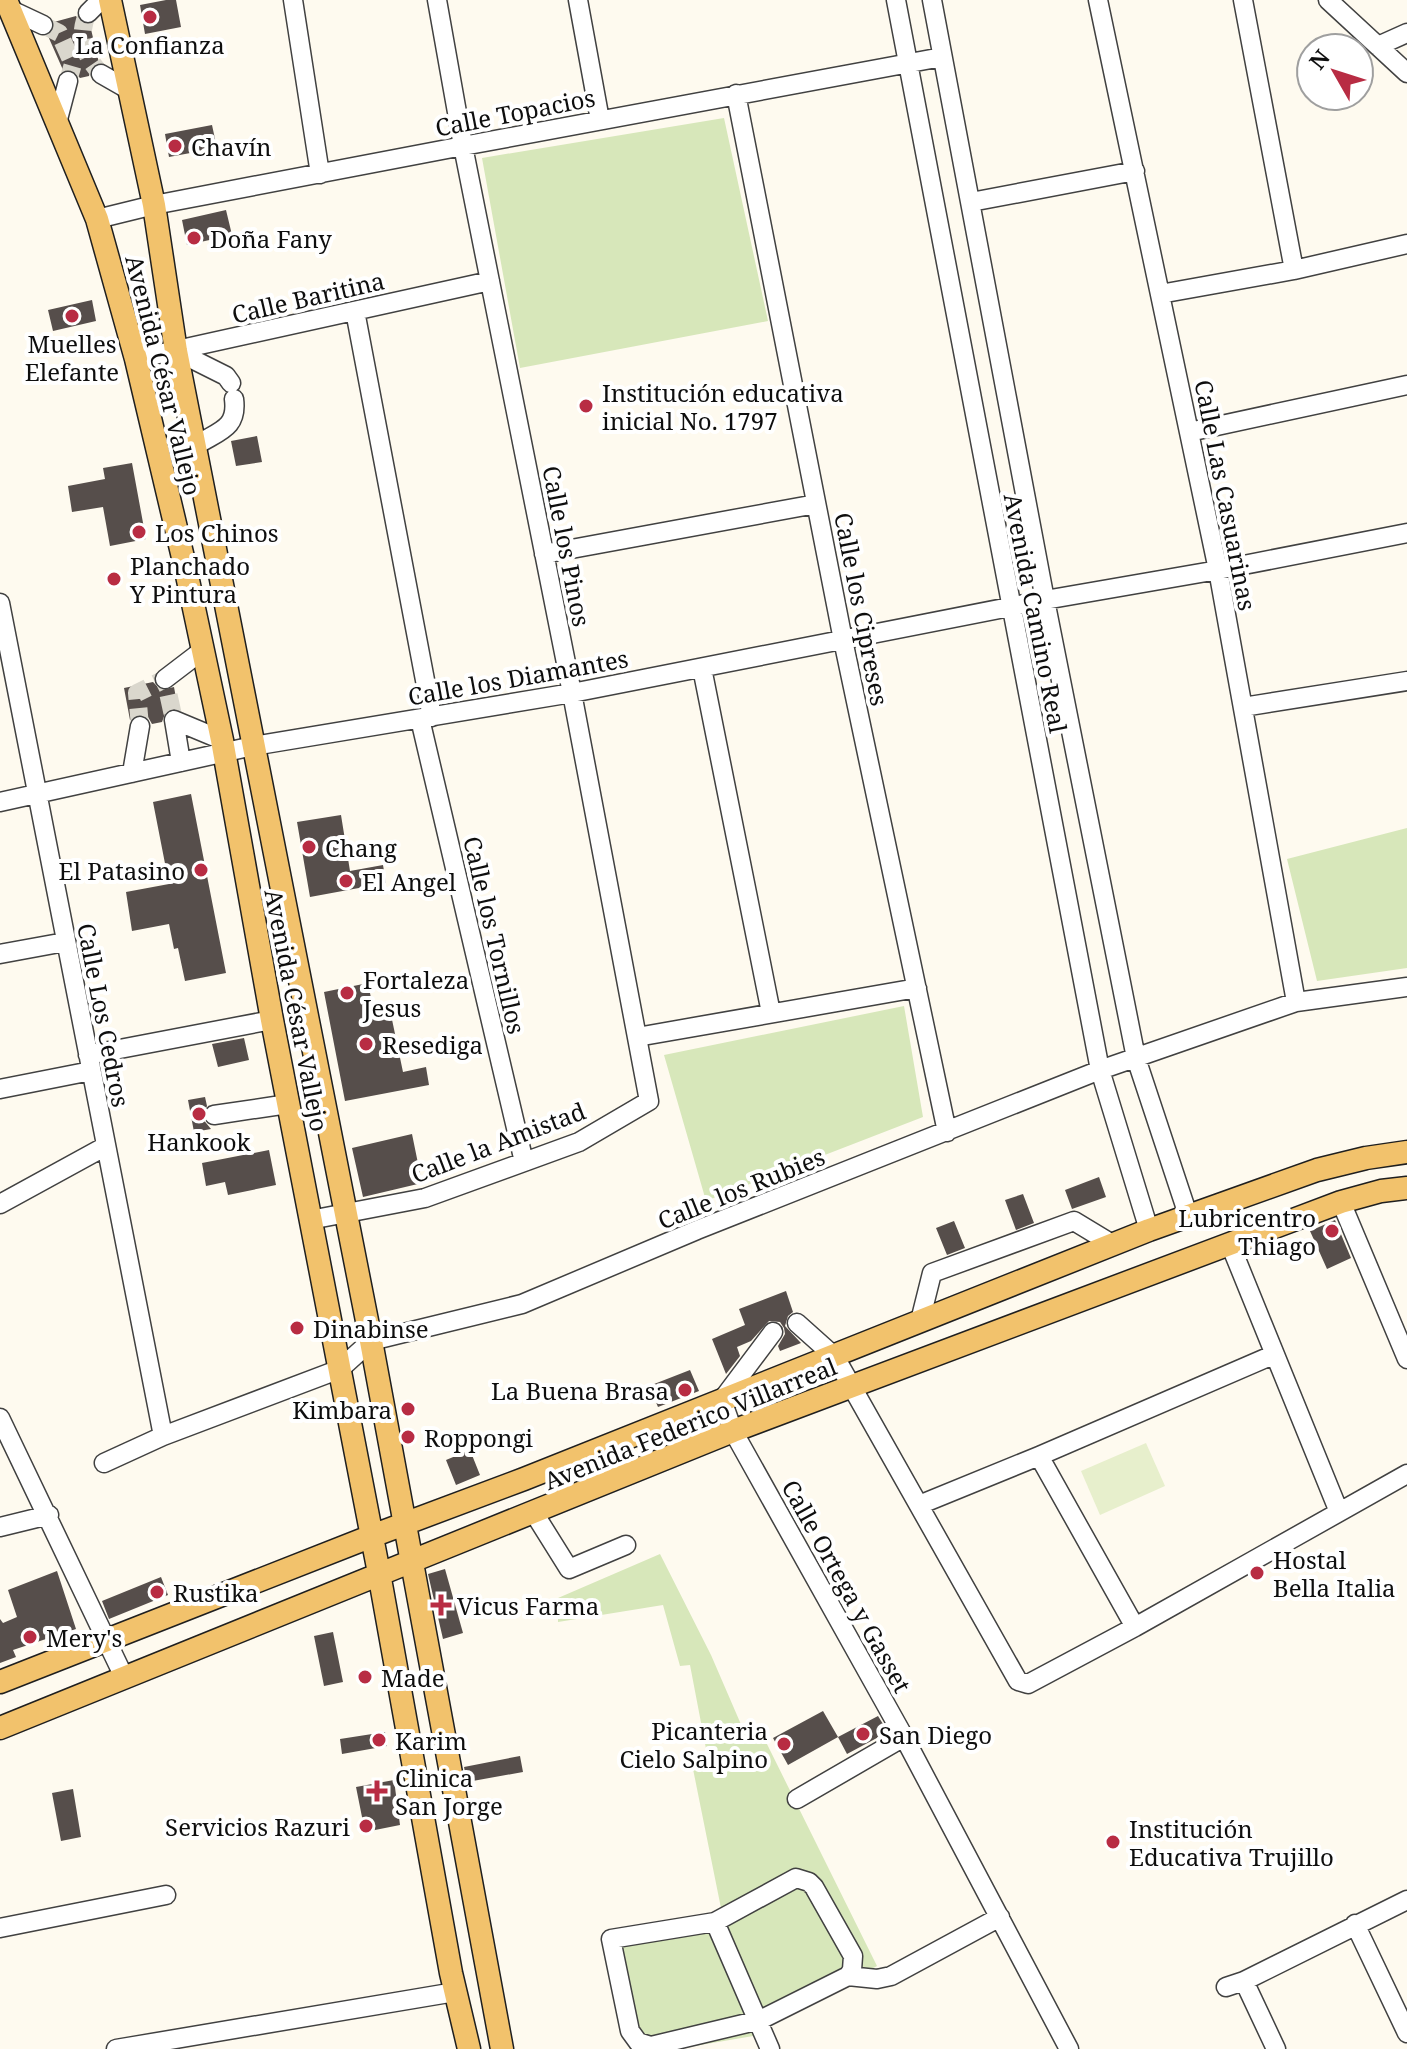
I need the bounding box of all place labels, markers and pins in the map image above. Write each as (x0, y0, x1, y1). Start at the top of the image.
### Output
marker: La Confianza (141, 8, 159, 26)
place label: La Confianza (75, 28, 225, 61)
place label: Chavín (191, 130, 272, 163)
marker: Chavín (166, 137, 184, 155)
place label: Doña Fany (210, 222, 332, 255)
marker: Doña Fany (185, 229, 203, 247)
marker: Muelles Elefante (63, 307, 81, 325)
place label: Muelles Elefante (25, 327, 119, 388)
place label: Institución educativa inicial No. 1797 (602, 376, 844, 437)
marker: Institución educativa inicial No. 1797 (577, 397, 595, 415)
place label: Los Chinos (155, 516, 279, 549)
marker: Los Chinos (130, 523, 148, 541)
place label: Planchado Y Pintura (129, 549, 250, 610)
marker: Planchado Y Pintura (105, 570, 123, 588)
place label: Chang (325, 831, 397, 864)
marker: Chang (300, 838, 318, 856)
place label: El Patasino (59, 854, 185, 887)
marker: El Patasino (192, 861, 210, 879)
place label: El Angel (362, 865, 457, 898)
marker: El Angel (337, 872, 355, 890)
place label: Fortaleza Jesus (362, 963, 469, 1024)
marker: Fortaleza Jesus (338, 984, 356, 1002)
place label: Resediga (382, 1028, 483, 1061)
marker: Resediga (357, 1035, 375, 1053)
marker: Hankook (190, 1105, 208, 1123)
place label: Hankook (147, 1125, 252, 1158)
place label: Lubricentro Thiago (1178, 1201, 1316, 1262)
marker: Lubricentro Thiago (1323, 1222, 1341, 1240)
place label: Dinabinse (313, 1312, 429, 1345)
marker: Dinabinse (288, 1319, 306, 1337)
place label: La Buena Brasa (491, 1374, 669, 1407)
marker: La Buena Brasa (676, 1381, 694, 1399)
place label: Kimbara (292, 1393, 392, 1426)
marker: Kimbara (399, 1400, 417, 1418)
place label: Roppongi (424, 1421, 533, 1454)
marker: Roppongi (399, 1428, 417, 1446)
place label: Hostal Bella Italia (1273, 1543, 1396, 1604)
marker: Hostal Bella Italia (1248, 1564, 1266, 1582)
place label: Rustika (173, 1576, 259, 1609)
marker: Rustika (148, 1583, 166, 1601)
place label: Vicus Farma (457, 1589, 599, 1622)
marker: Vicus Farma (432, 1596, 450, 1614)
place label: Mery's (46, 1621, 122, 1654)
marker: Mery's (21, 1628, 39, 1646)
place label: Made (381, 1661, 445, 1694)
marker: Made (356, 1668, 374, 1686)
place label: Picanteria Cielo Salpino (619, 1714, 768, 1775)
place label: San Diego (879, 1718, 992, 1751)
place label: Karim (395, 1724, 467, 1757)
marker: San Diego (854, 1725, 872, 1743)
marker: Karim (370, 1731, 388, 1749)
marker: Picanteria Cielo Salpino (775, 1735, 793, 1753)
place label: Clinica San Jorge (395, 1761, 503, 1822)
marker: Clinica San Jorge (366, 1780, 388, 1802)
place label: Servicios Razuri (165, 1810, 350, 1843)
place label: Institución Educativa Trujillo (1129, 1812, 1334, 1873)
marker: Servicios Razuri (357, 1817, 375, 1835)
marker: Institución Educativa Trujillo (1104, 1833, 1122, 1851)

